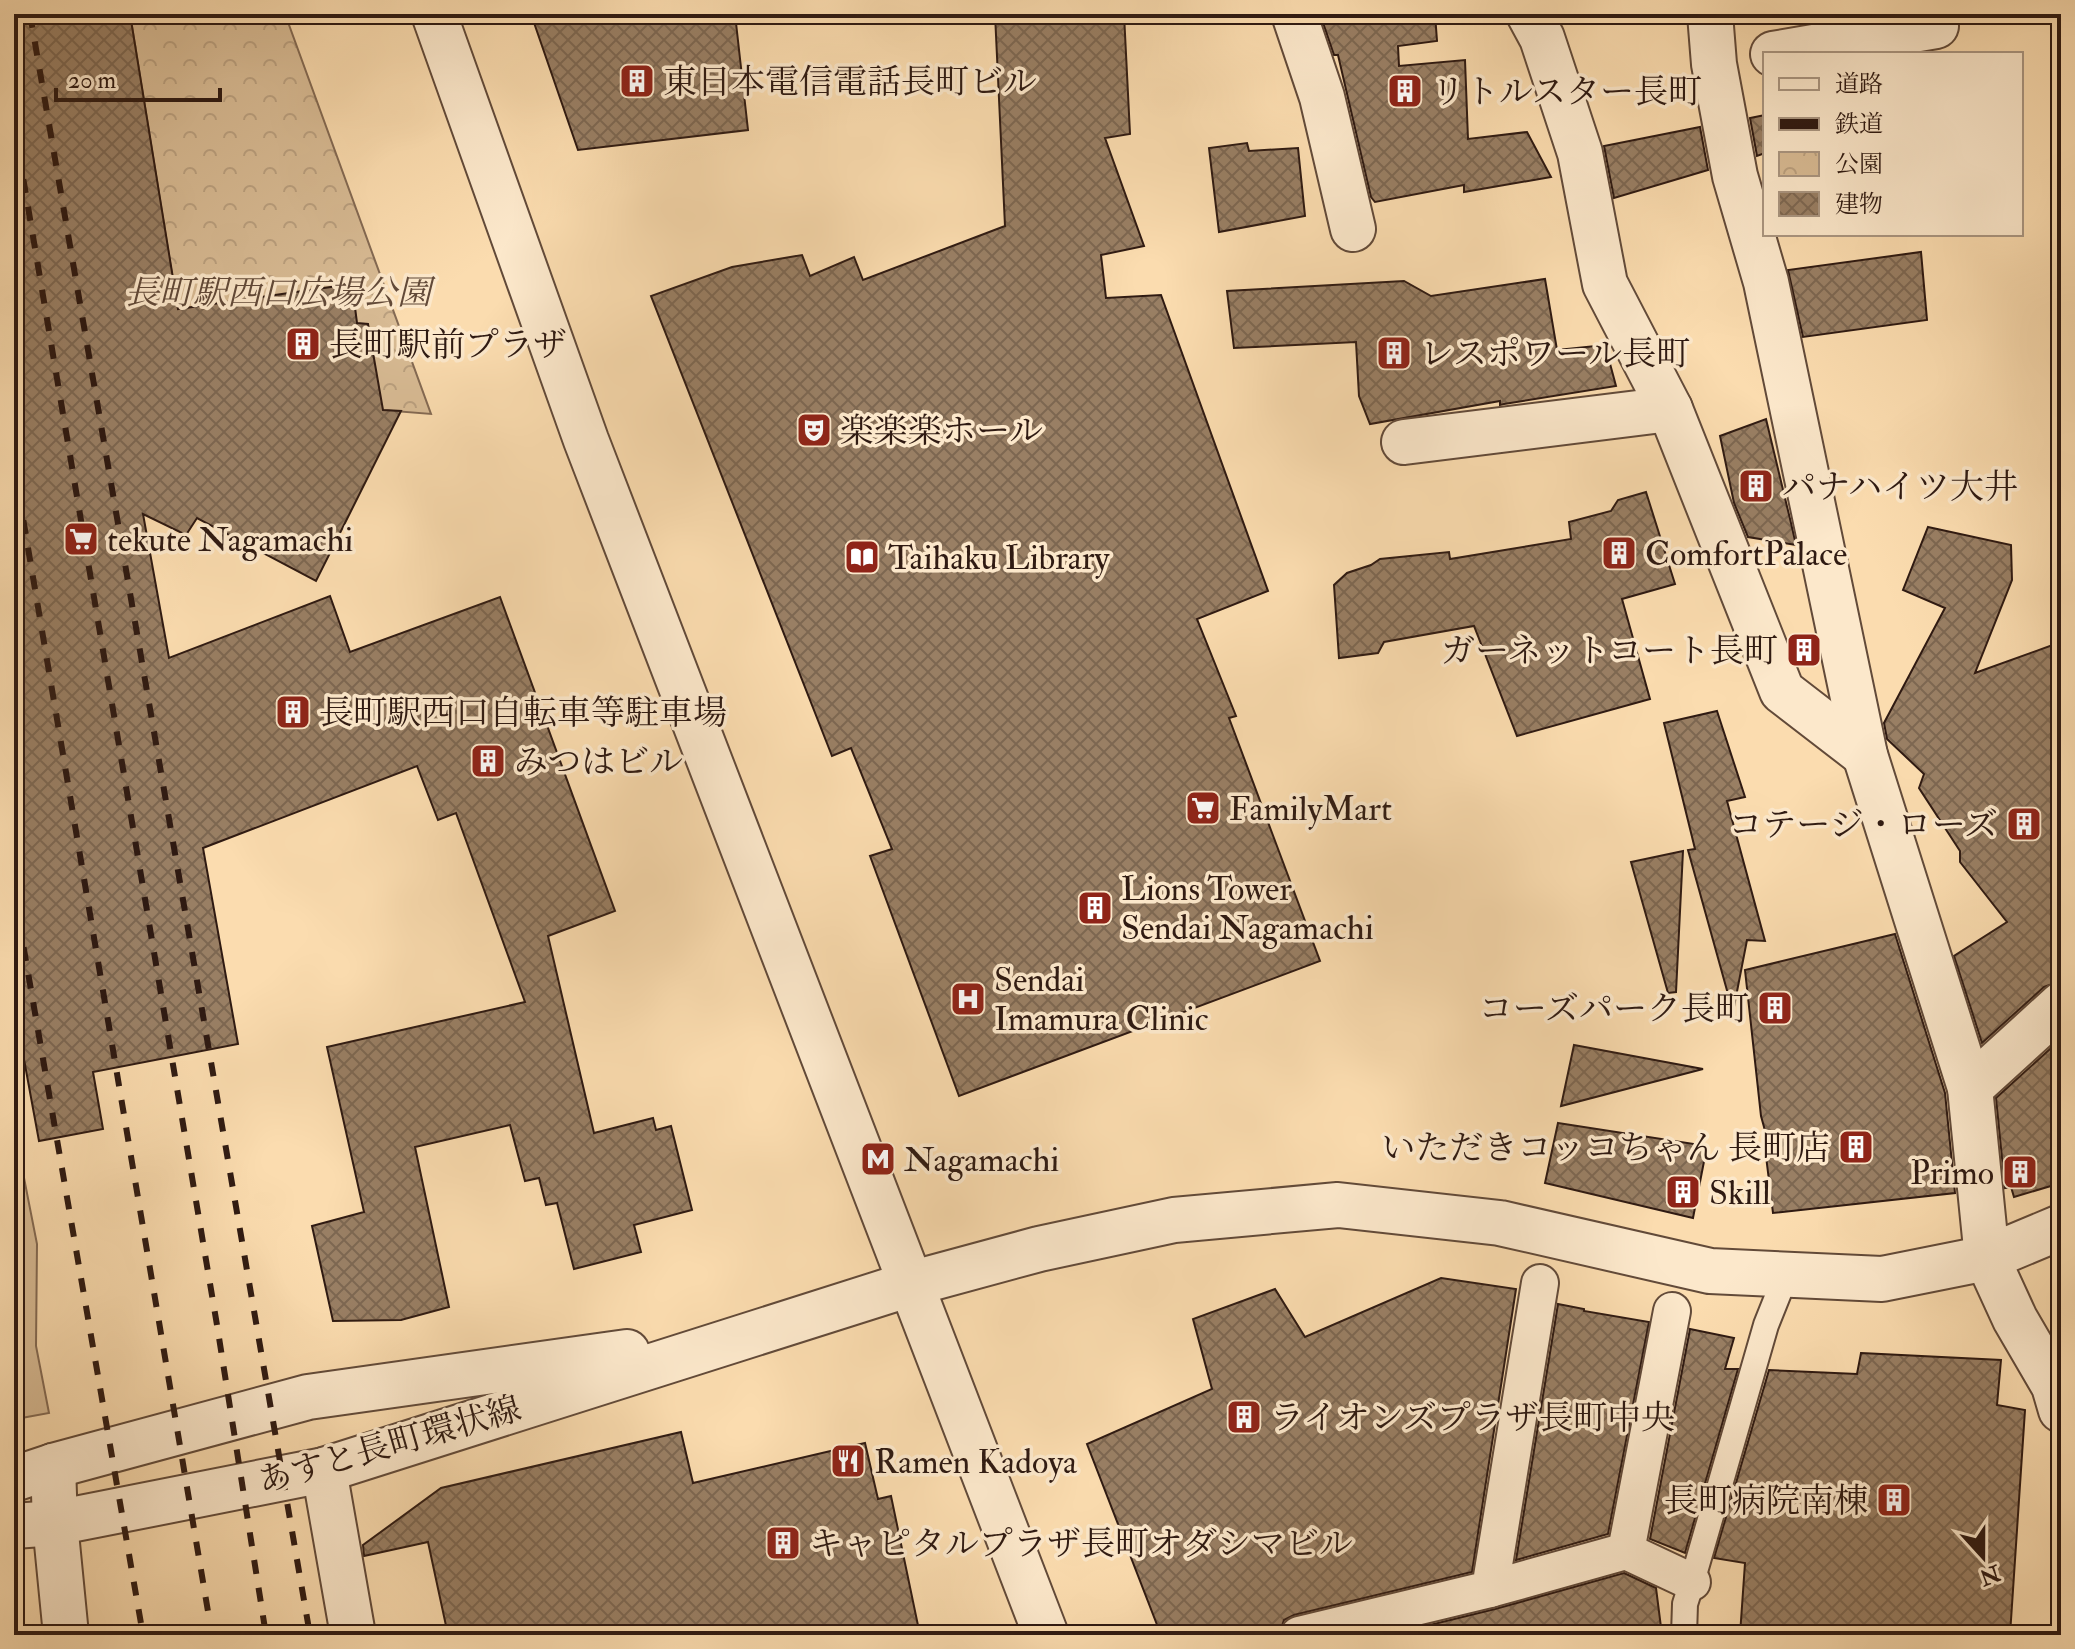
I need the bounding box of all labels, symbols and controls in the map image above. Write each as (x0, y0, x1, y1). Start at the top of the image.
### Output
scale bar (56, 52, 220, 102)
legend (1763, 52, 2023, 236)
place label: 東日本電信電話長町ビル (663, 61, 1037, 104)
building icon: 東日本電信電話長町ビル (618, 62, 656, 100)
text: 20 m (68, 65, 117, 96)
text: 道路 (1835, 69, 1883, 100)
place label: リトルスター長町 (1431, 71, 1702, 114)
building icon: リトルスター長町 (1386, 72, 1424, 110)
text: 鉄道 (1835, 109, 1883, 140)
text: 公園 (1835, 149, 1883, 180)
text: 建物 (1835, 189, 1883, 220)
park label: 長町駅西口広場公園 (125, 272, 436, 315)
place label: 長町駅前プラザ (329, 324, 567, 367)
building icon: 長町駅前プラザ (284, 325, 322, 363)
place label: レスポワール長町 (1420, 333, 1690, 376)
building icon: レスポワール長町 (1375, 334, 1413, 372)
place label: 楽楽楽ホール (840, 410, 1043, 453)
theatre icon: 楽楽楽ホール (795, 411, 833, 449)
place label: パナハイツ大井 (1782, 466, 2018, 509)
building icon: パナハイツ大井 (1737, 467, 1775, 505)
place label: tekute Nagamachi (107, 519, 353, 562)
supermarket icon: tekute Nagamachi (62, 520, 100, 558)
place label: ComfortPalace (1645, 533, 1847, 576)
building icon: ComfortPalace (1600, 534, 1638, 572)
place label: Taihaku Library (888, 537, 1110, 580)
library icon: Taihaku Library (843, 538, 881, 576)
place label: ガーネットコート長町 (1441, 630, 1778, 673)
building icon: ガーネットコート長町 (1785, 631, 1823, 669)
place label: 長町駅西口自転車等駐車場 (319, 692, 727, 735)
building icon: 長町駅西口自転車等駐車場 (274, 693, 312, 731)
place label: みつはビル (514, 741, 683, 784)
building icon: みつはビル (469, 742, 507, 780)
place label: FamilyMart (1229, 788, 1392, 831)
supermarket icon: FamilyMart (1184, 789, 1222, 827)
place label: コテージ・ローズ (1728, 804, 1998, 847)
building icon: コテージ・ローズ (2005, 805, 2043, 843)
place label: Lions Tower Sendai Nagamachi (1121, 868, 1374, 950)
building icon: Lions Tower Sendai Nagamachi (1076, 889, 1114, 927)
place label: Sendai Imamura Clinic (994, 959, 1209, 1041)
hospital icon: Sendai Imamura Clinic (949, 980, 987, 1018)
place label: コーズパーク長町 (1479, 988, 1749, 1031)
building icon: コーズパーク長町 (1756, 989, 1794, 1027)
place label: いただきコッコちゃん 長町店 (1382, 1127, 1830, 1170)
building icon: いただきコッコちゃん 長町店 (1837, 1128, 1875, 1166)
place label: Nagamachi (904, 1139, 1059, 1182)
metro station icon: Nagamachi (859, 1140, 897, 1178)
place label: Primo (1910, 1152, 1994, 1195)
building icon: Primo (2001, 1153, 2039, 1191)
place label: Skill (1709, 1172, 1771, 1215)
building icon: Skill (1664, 1173, 1702, 1211)
street label: あすと長町環状線 (253, 1387, 526, 1504)
place label: ライオンズプラザ長町中央 (1270, 1397, 1675, 1440)
building icon: ライオンズプラザ長町中央 (1225, 1398, 1263, 1436)
place label: Ramen Kadoya (874, 1441, 1078, 1484)
restaurant icon: Ramen Kadoya (829, 1442, 867, 1480)
place label: 長町病院南棟 (1664, 1480, 1868, 1523)
building icon: 長町病院南棟 (1875, 1481, 1913, 1519)
north arrow (1943, 1517, 2023, 1597)
place label: キャピタルプラザ長町オダシマビル (809, 1523, 1353, 1566)
building icon: キャピタルプラザ長町オダシマビル (764, 1524, 802, 1562)
text: N (1975, 1558, 2005, 1591)

